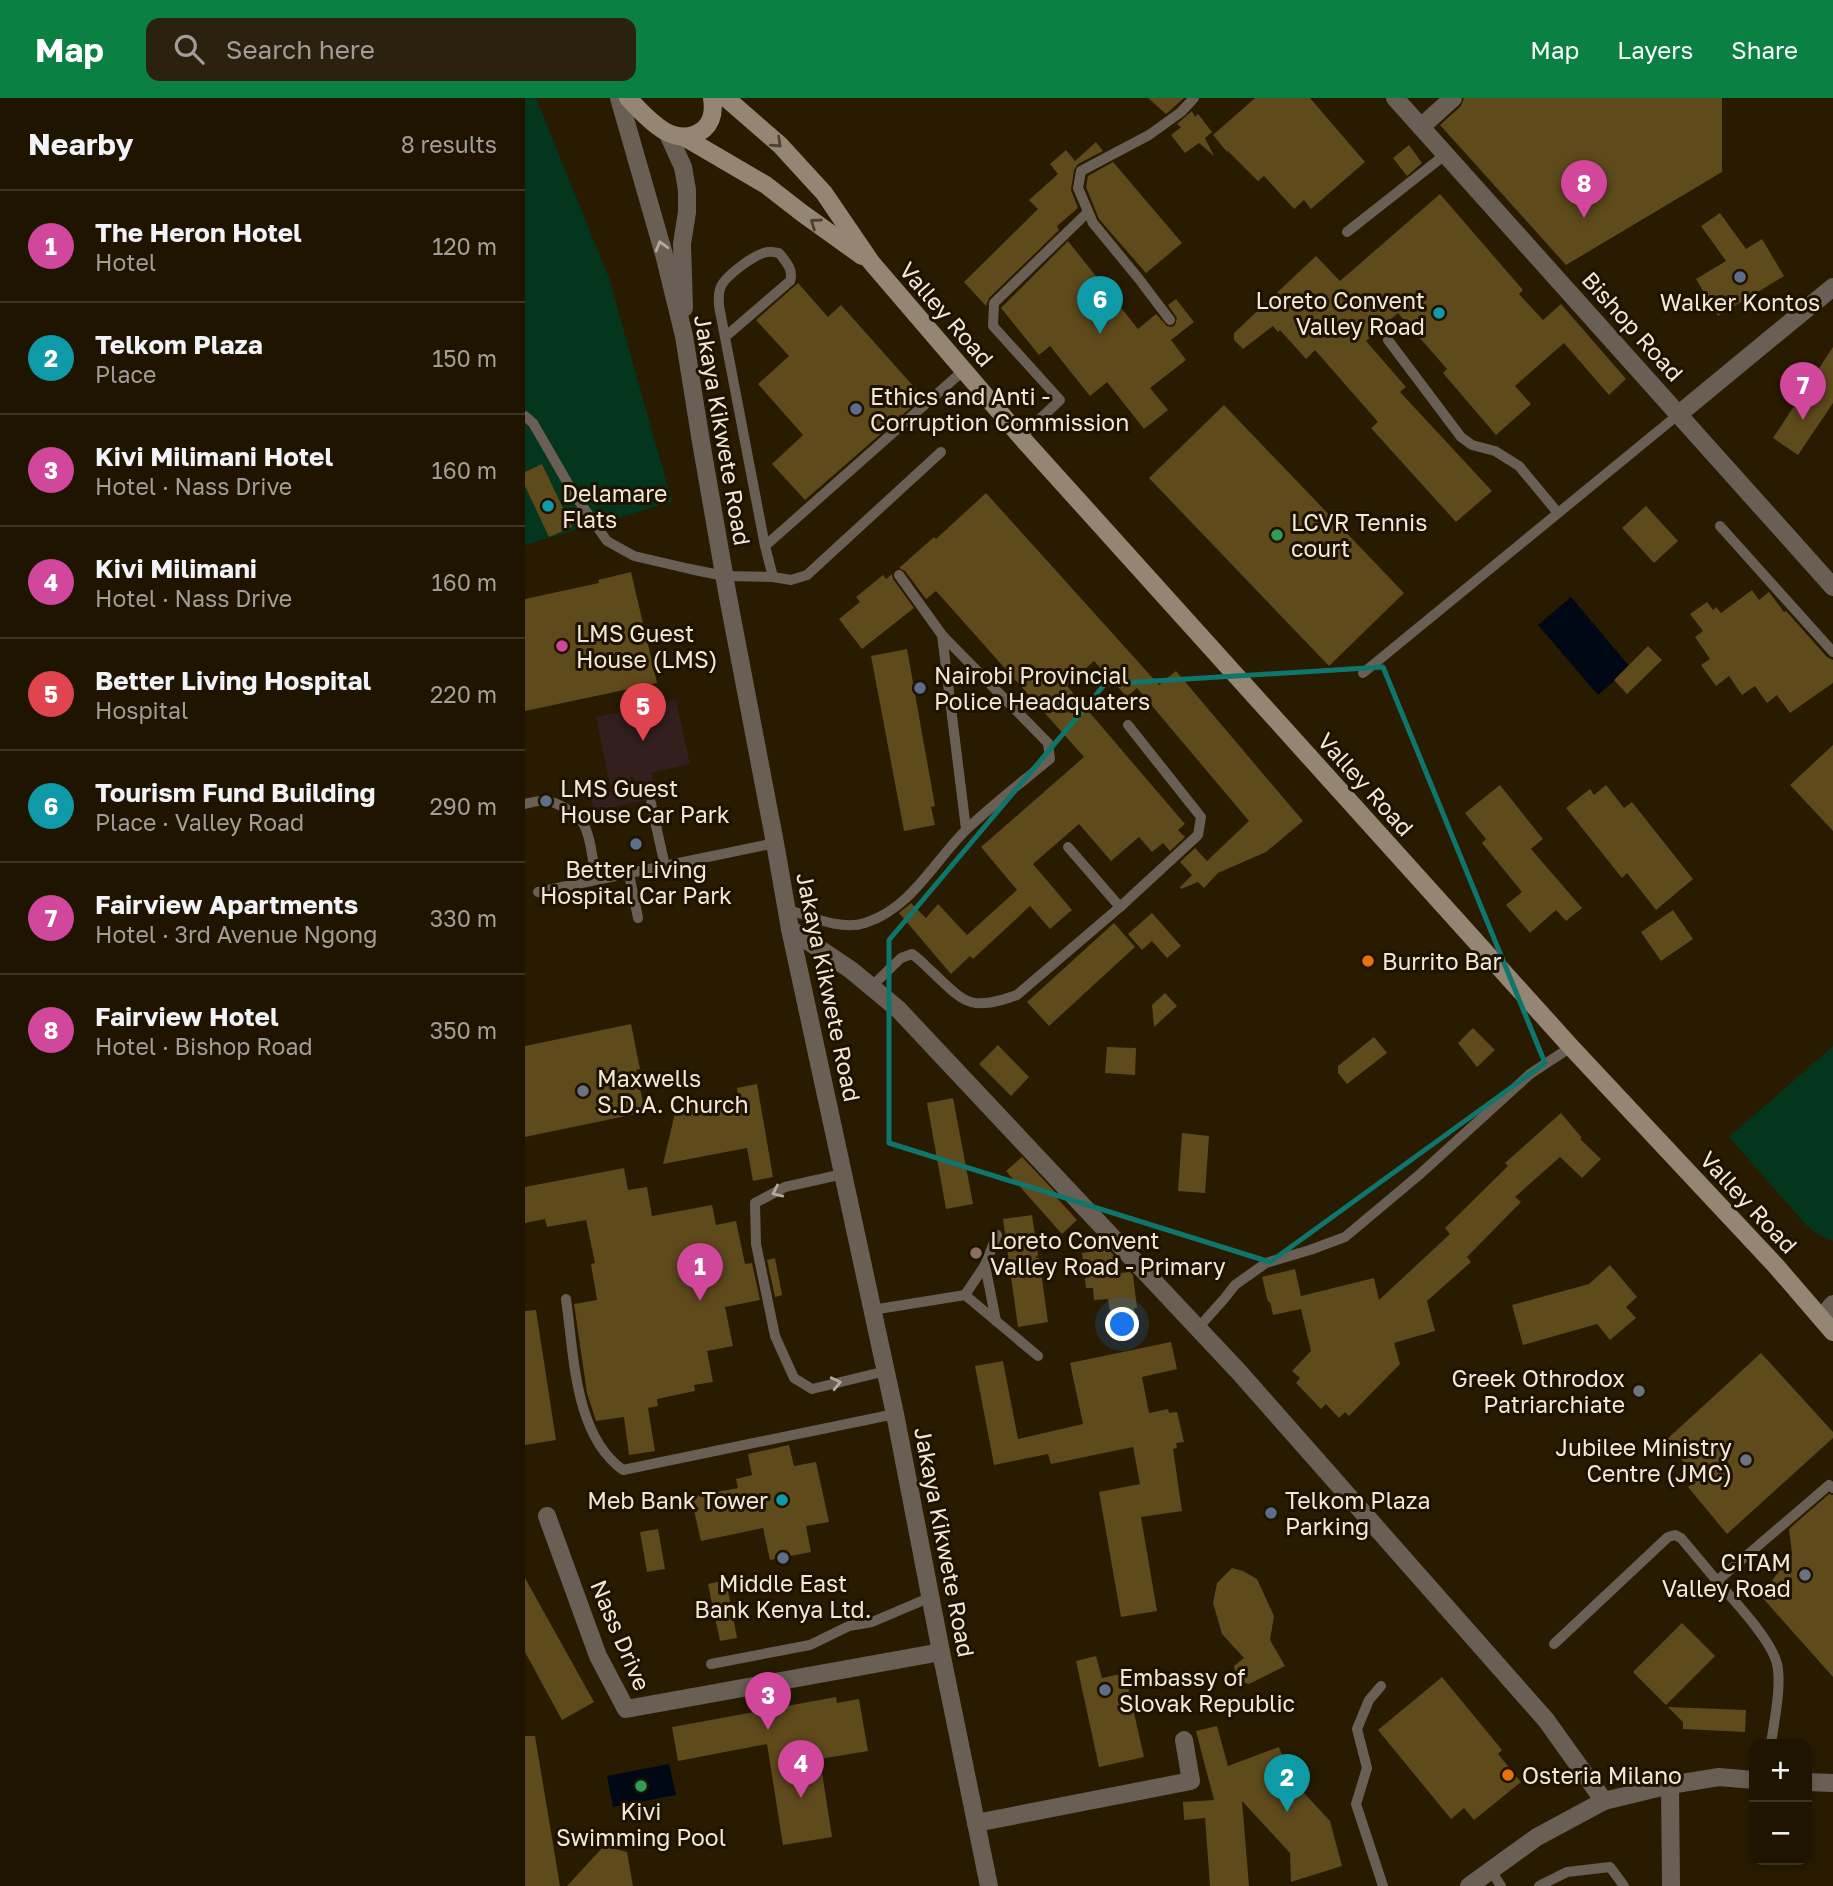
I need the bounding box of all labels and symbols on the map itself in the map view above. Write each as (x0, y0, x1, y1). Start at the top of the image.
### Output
one-way arrow (769, 135, 782, 147)
pin: 8 (1561, 160, 1607, 218)
one-way arrow (810, 219, 823, 231)
one-way arrow (655, 240, 670, 252)
street label: Valley Road (894, 256, 1000, 372)
street label: Bishop Road (1576, 265, 1690, 387)
marker: Walker Kontos (1732, 269, 1748, 285)
pin: 6 (1077, 276, 1123, 334)
place label: Loreto Convent Valley Road (1255, 286, 1425, 340)
place label: Walker Kontos (1660, 288, 1820, 316)
marker: Loreto Convent Valley Road (1431, 305, 1447, 321)
street label: Jakaya Kikwete Road (689, 313, 757, 547)
pin: 7 (1780, 362, 1826, 420)
place label: Ethics and Anti - Corruption Commission (870, 382, 1129, 436)
marker: Ethics and Anti - Corruption Commission (848, 401, 864, 417)
place label: Delamare Flats (562, 479, 667, 533)
marker: Delamare Flats (540, 498, 556, 514)
place label: LCVR Tennis court (1291, 508, 1427, 562)
marker: LCVR Tennis court (1269, 527, 1285, 543)
place label: LMS Guest House (LMS) (576, 619, 718, 673)
marker: LMS Guest House (LMS) (554, 638, 570, 654)
place label: Nairobi Provincial Police Headquaters (934, 661, 1150, 715)
marker: Nairobi Provincial Police Headquaters (912, 680, 928, 696)
pin: 5 (620, 683, 666, 741)
street label: Valley Road (1312, 727, 1420, 841)
place label: LMS Guest House Car Park (560, 774, 730, 828)
marker: LMS Guest House Car Park (538, 793, 554, 809)
marker: Better Living Hospital Car Park (628, 836, 644, 852)
place label: Better Living Hospital Car Park (540, 855, 732, 909)
street label: Jakaya Kikwete Road (791, 870, 867, 1104)
place label: Burrito Bar (1382, 947, 1502, 975)
marker: Burrito Bar (1360, 953, 1376, 969)
place label: Maxwells S.D.A. Church (597, 1064, 749, 1118)
marker: Maxwells S.D.A. Church (575, 1083, 591, 1099)
street label: Valley Road (1695, 1145, 1803, 1259)
one-way arrow (772, 1183, 784, 1197)
place label: Loreto Convent Valley Road - Primary (990, 1226, 1226, 1280)
pin: 1 (677, 1243, 723, 1301)
marker: Loreto Convent Valley Road - Primary (968, 1245, 984, 1261)
your location (1105, 1307, 1139, 1341)
place label: Greek Othrodox Patriarchiate (1452, 1364, 1625, 1418)
one-way arrow (830, 1377, 842, 1391)
marker: Greek Othrodox Patriarchiate (1631, 1383, 1647, 1399)
street label: Jakaya Kikwete Road (909, 1425, 981, 1659)
place label: Jubilee Ministry Centre (JMC) (1555, 1433, 1732, 1487)
marker: Jubilee Ministry Centre (JMC) (1738, 1452, 1754, 1468)
place label: Meb Bank Tower (587, 1486, 768, 1514)
place label: Telkom Plaza Parking (1285, 1486, 1430, 1540)
marker: Meb Bank Tower (774, 1492, 790, 1508)
marker: Telkom Plaza Parking (1263, 1505, 1279, 1521)
place label: CITAM Valley Road (1662, 1548, 1791, 1602)
marker: Middle East Bank Kenya Ltd. (775, 1550, 791, 1566)
marker: CITAM Valley Road (1797, 1567, 1813, 1583)
place label: Middle East Bank Kenya Ltd. (694, 1569, 872, 1623)
street label: Nass Drive (585, 1575, 657, 1695)
place label: Embassy of Slovak Republic (1119, 1663, 1295, 1717)
pin: 3 (745, 1672, 791, 1730)
marker: Embassy of Slovak Republic (1097, 1682, 1113, 1698)
pin: 4 (778, 1740, 824, 1798)
pin: 2 (1264, 1754, 1310, 1812)
place label: Osteria Milano (1522, 1761, 1682, 1789)
marker: Osteria Milano (1500, 1767, 1516, 1783)
marker: Kivi Swimming Pool (633, 1778, 649, 1794)
place label: Kivi Swimming Pool (556, 1797, 726, 1851)

